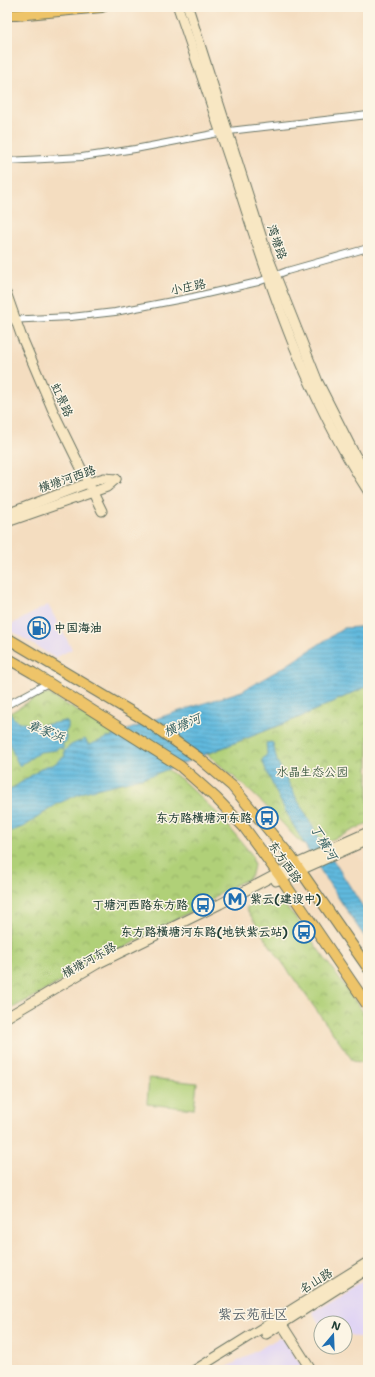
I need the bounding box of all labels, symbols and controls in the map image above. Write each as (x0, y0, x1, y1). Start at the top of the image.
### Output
street label: 湾塘路 (264, 222, 290, 262)
street label: 小庄路 (169, 275, 207, 299)
street label: 虹景路 (47, 380, 77, 420)
street label: 横塘河西路 (36, 462, 98, 496)
fuel station icon: 中国海油 (26, 615, 52, 641)
place label: 中国海油 (54, 620, 102, 636)
water label: 横塘河 (161, 709, 205, 740)
water label: 章家浜 (25, 716, 68, 746)
park label: 水晶生态公园 (276, 764, 348, 780)
bus stop icon: 东方路横塘河东路 (254, 805, 280, 831)
place label: 东方路横塘河东路 (156, 810, 252, 826)
water label: 丁横河 (307, 821, 342, 865)
street label: 东方西路 (265, 838, 305, 886)
metro station icon: 紫云(建设中) (222, 886, 248, 912)
place label: 紫云(建设中) (250, 891, 322, 907)
bus stop icon: 丁塘河西路东方路 (190, 892, 216, 918)
place label: 丁塘河西路东方路 (92, 897, 188, 913)
bus stop icon: 东方路横塘河东路(地铁紫云站) (291, 919, 317, 945)
place label: 东方路横塘河东路(地铁紫云站) (121, 924, 288, 940)
street label: 横塘河东路 (59, 938, 119, 982)
street label: 名山路 (296, 1265, 336, 1297)
district label: 紫云苑社区 (218, 1305, 288, 1323)
north arrow (313, 1315, 353, 1355)
text: N (330, 1318, 343, 1335)

